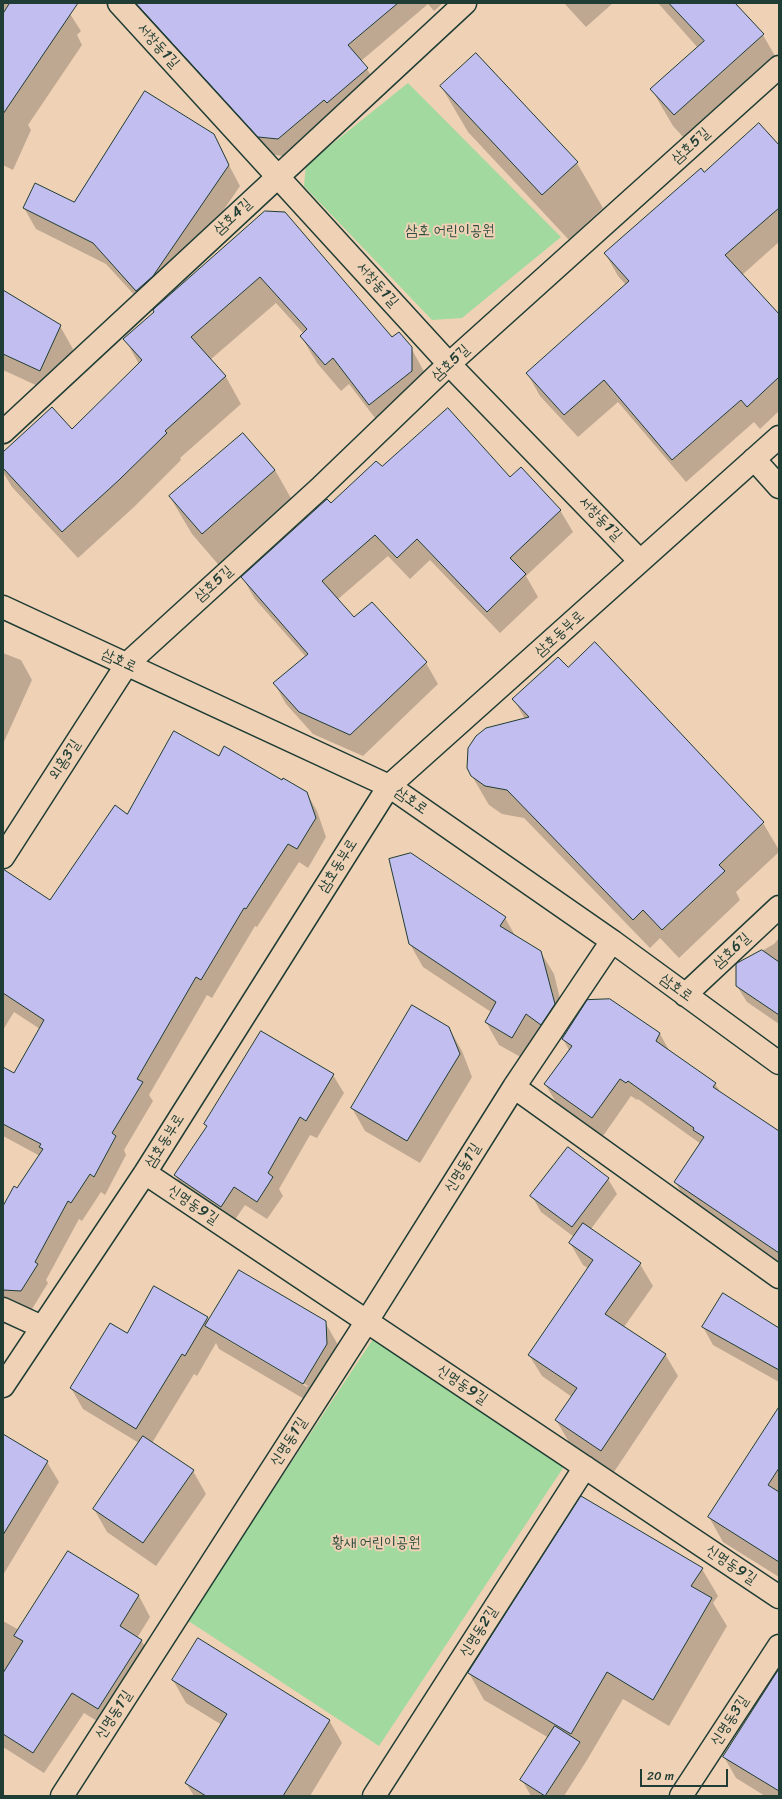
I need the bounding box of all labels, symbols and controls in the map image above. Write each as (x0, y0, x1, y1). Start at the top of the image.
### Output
street label: 서창동1길 (133, 20, 183, 72)
street label: 삼호5길 (668, 124, 714, 168)
street label: 삼호4길 (210, 195, 256, 239)
park label: 삼호 어린이공원 (406, 222, 494, 240)
street label: 서창동1길 (352, 259, 402, 311)
street label: 삼호5길 (428, 341, 474, 385)
street label: 서창동1길 (575, 493, 625, 545)
street label: 삼호5길 (191, 562, 237, 606)
street label: 삼호동부로 (532, 607, 588, 661)
street label: 삼호로 (99, 645, 139, 677)
street label: 외홈3길 (45, 736, 85, 784)
street label: 삼호로 (391, 783, 431, 819)
street label: 삼호동부로 (314, 836, 362, 896)
street label: 삼호6길 (710, 929, 754, 973)
street label: 삼호로 (656, 970, 696, 1006)
street label: 삼호동부로 (141, 1111, 189, 1171)
street label: 신명동1길 (441, 1140, 485, 1196)
street label: 신명동9길 (164, 1181, 222, 1229)
street label: 신명동9길 (433, 1361, 491, 1409)
street label: 신명동1길 (267, 1414, 311, 1470)
park label: 황새 어린이공원 (332, 1534, 420, 1552)
street label: 신명동9길 (702, 1541, 760, 1589)
street label: 신명동2길 (456, 1603, 502, 1661)
street label: 신명동1길 (92, 1687, 136, 1743)
street label: 신명동3길 (707, 1692, 753, 1750)
scale bar (642, 1761, 730, 1787)
text: 20 m (647, 1765, 674, 1787)

